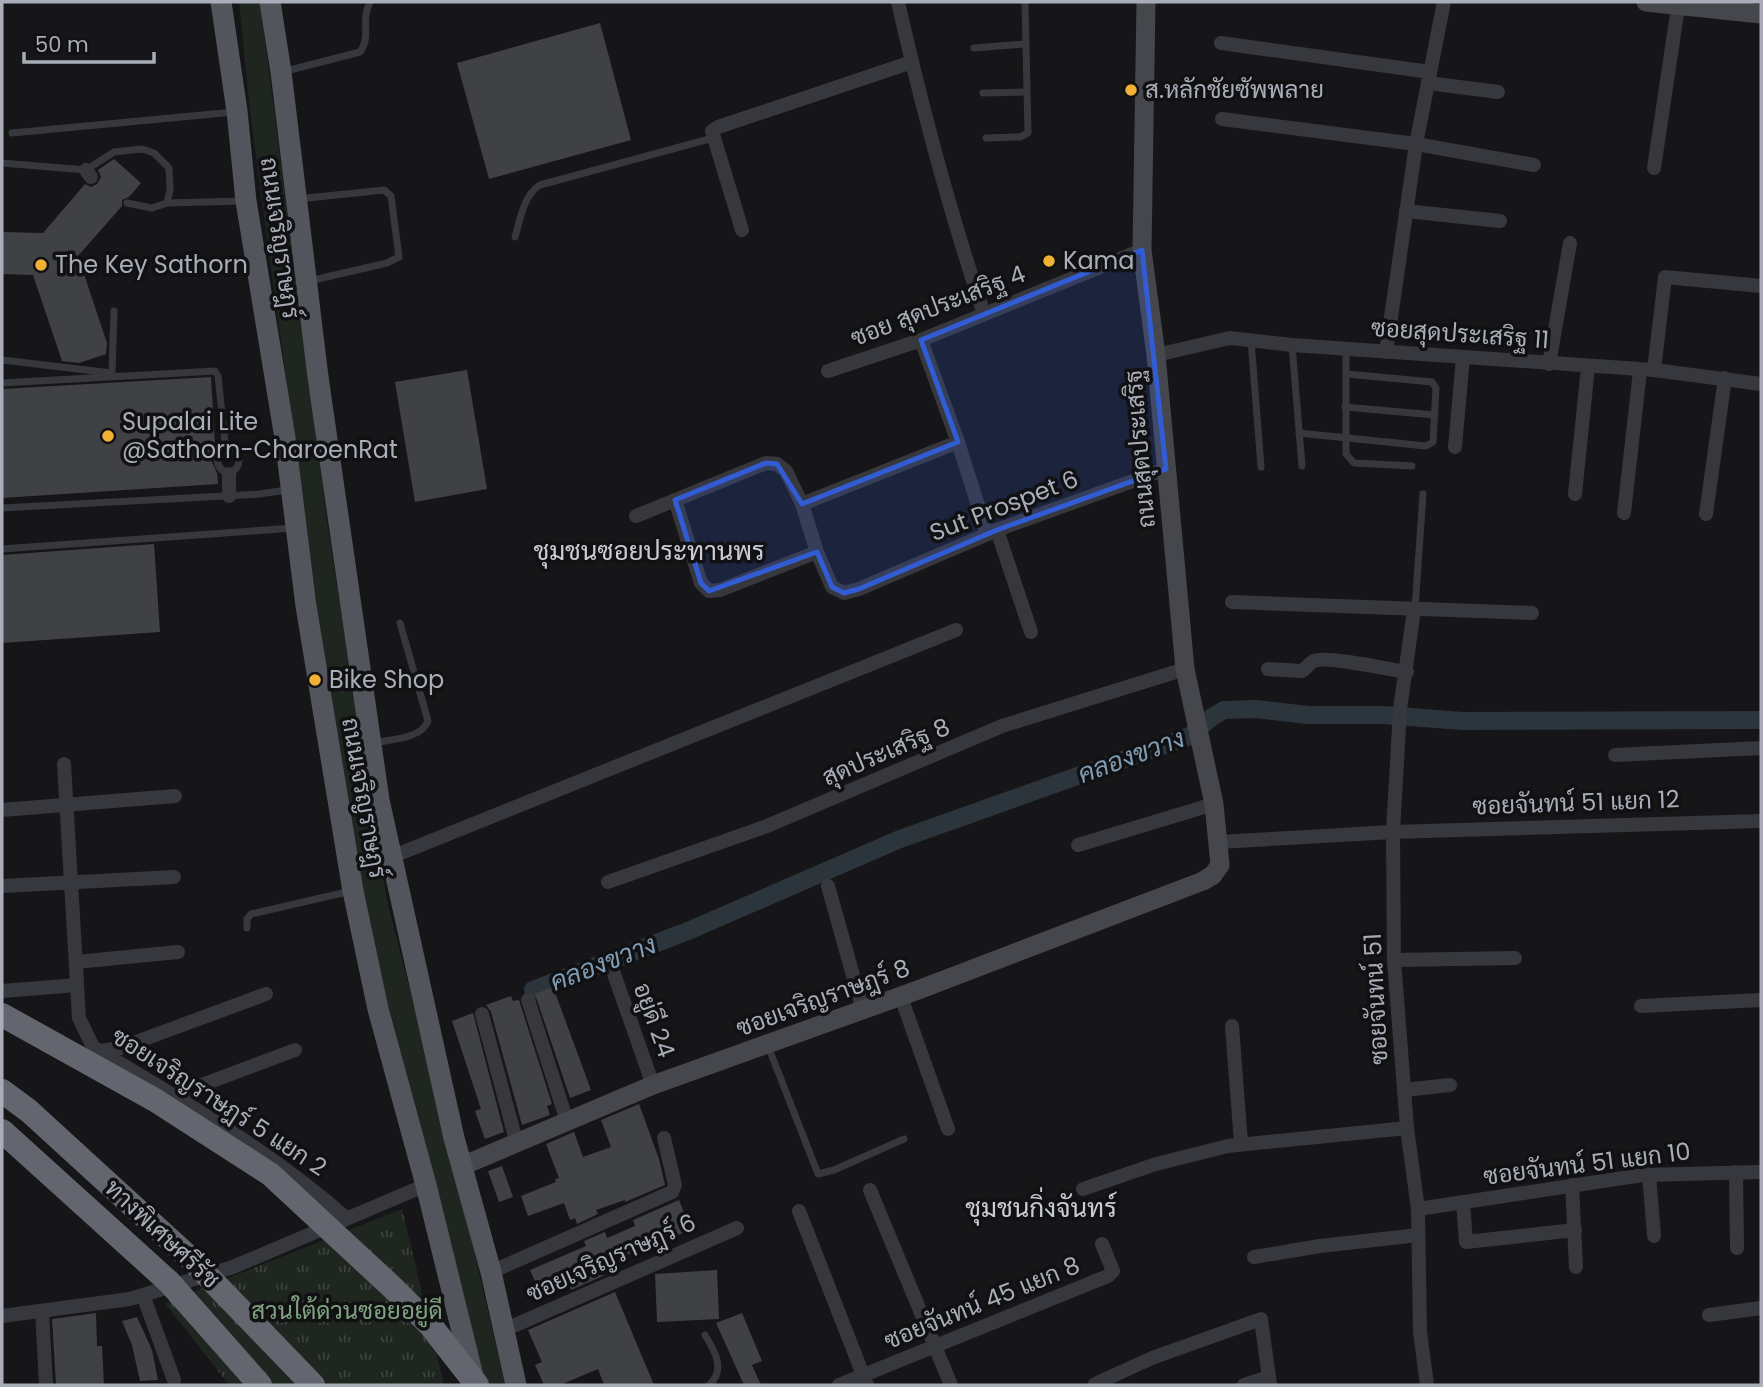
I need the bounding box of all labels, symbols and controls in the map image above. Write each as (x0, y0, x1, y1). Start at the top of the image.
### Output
scale bar (24, 21, 154, 65)
text: 50 m (35, 30, 89, 59)
place label: ส.หลักชัยซัพพลาย (1145, 73, 1324, 106)
marker: ส.หลักชัยซัพพลาย (1123, 82, 1139, 98)
street label: ถนนเจริญราษฎร์ (253, 155, 308, 321)
place label: Kama (1063, 244, 1135, 277)
place label: The Key Sathorn (55, 248, 248, 281)
marker: Kama (1041, 253, 1057, 269)
marker: The Key Sathorn (33, 257, 49, 273)
street label: ซอย สุดประเสริฐ 4 (846, 257, 1030, 354)
street label: ซอยสุดประเสริฐ 11 (1370, 311, 1550, 356)
street label: ถนนสุดประเสริฐ (1116, 369, 1163, 530)
place label: Supalai Lite @Sathorn-CharoenRat (122, 405, 398, 466)
marker: Supalai Lite @Sathorn-CharoenRat (100, 428, 116, 444)
street label: Sut Prospet 6 (925, 462, 1083, 549)
district label: ชุมชนซอยประทานพร (533, 533, 765, 569)
place label: Bike Shop (329, 663, 444, 696)
marker: Bike Shop (307, 672, 323, 688)
street label: สุดประเสริฐ 8 (817, 710, 955, 793)
street label: ถนนเจริญราษฎร์ (334, 715, 395, 881)
water label: คลองขวาง (1073, 720, 1189, 792)
street label: ซอยจันทน์ 51 แยก 12 (1472, 782, 1680, 823)
water label: คลองขวาง (545, 926, 661, 1000)
street label: ซอยจันทน์ 51 (1356, 933, 1395, 1066)
street label: ซอยเจริญราษฎร์ 8 (732, 951, 914, 1044)
street label: อยู่ดี 24 (625, 978, 683, 1062)
street label: ซอยเจริญราษฎร์ 5 แยก 2 (105, 1020, 333, 1184)
street label: ซอยจันทน์ 51 แยก 10 (1481, 1134, 1692, 1193)
street label: ทางพิเศษศรีรัช (98, 1172, 227, 1295)
district label: ชุมชนกิ่งจันทร์ (965, 1187, 1117, 1226)
street label: ซอยเจริญราษฎร์ 6 (521, 1205, 701, 1310)
street label: ซอยจันทน์ 45 แยก 8 (879, 1248, 1085, 1357)
park label: สวนใต้ด่วนซอยอยู่ดี (251, 1294, 443, 1328)

